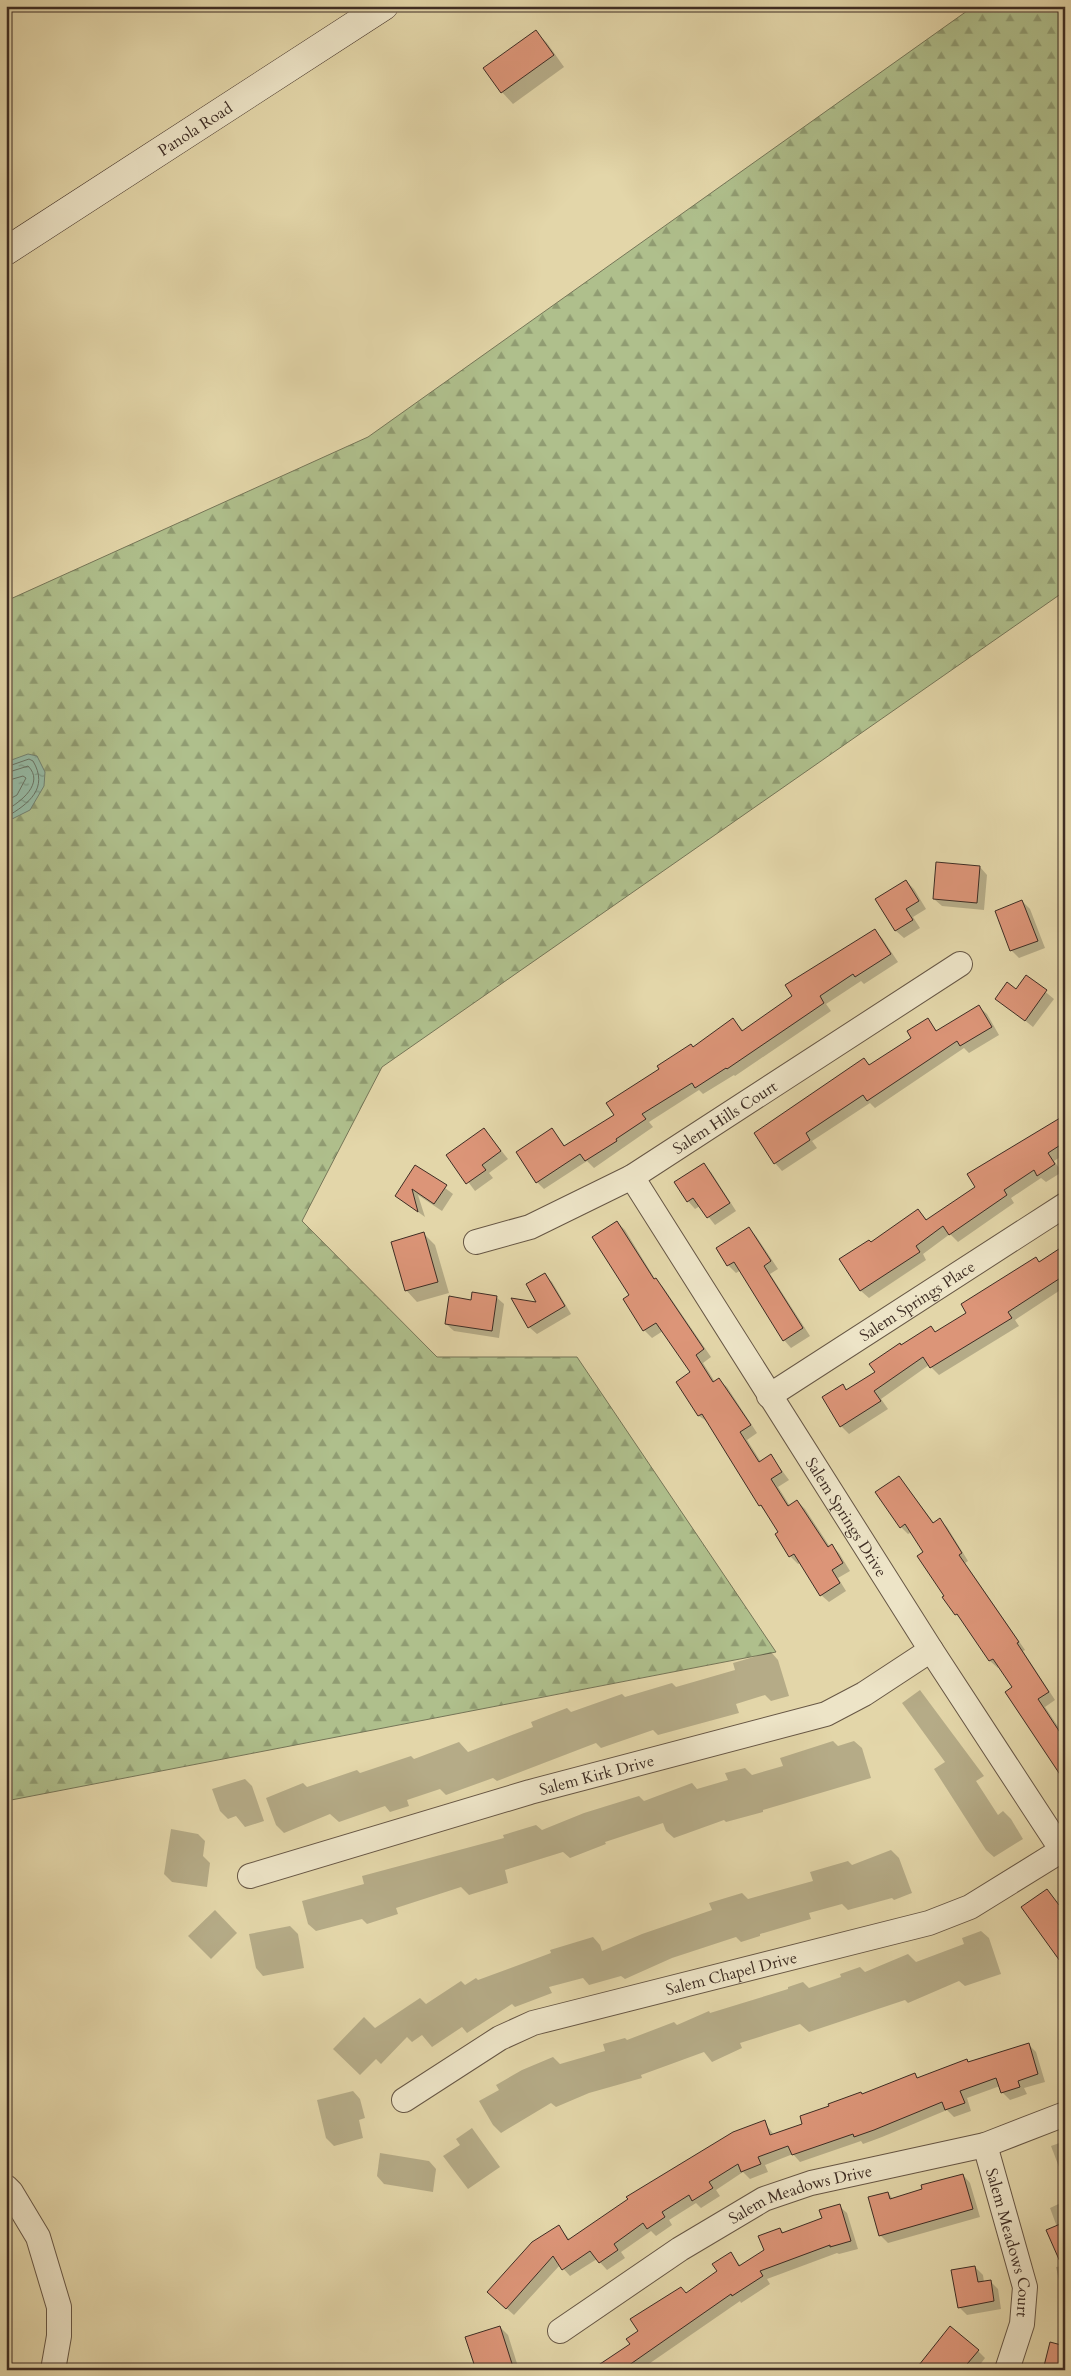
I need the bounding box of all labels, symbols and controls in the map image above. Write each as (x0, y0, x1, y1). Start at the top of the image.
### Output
street label: Panola Road (154, 97, 237, 162)
street label: Salem Hills Court (669, 1076, 782, 1160)
street label: Salem Springs Place (855, 1256, 980, 1347)
street label: Salem Springs Drive (800, 1453, 892, 1581)
street label: Salem Kirk Drive (537, 1750, 656, 1801)
street label: Salem Chapel Drive (663, 1947, 800, 2001)
street label: Salem Meadows Drive (725, 2160, 874, 2230)
street label: Salem Meadows Court (980, 2166, 1035, 2318)

